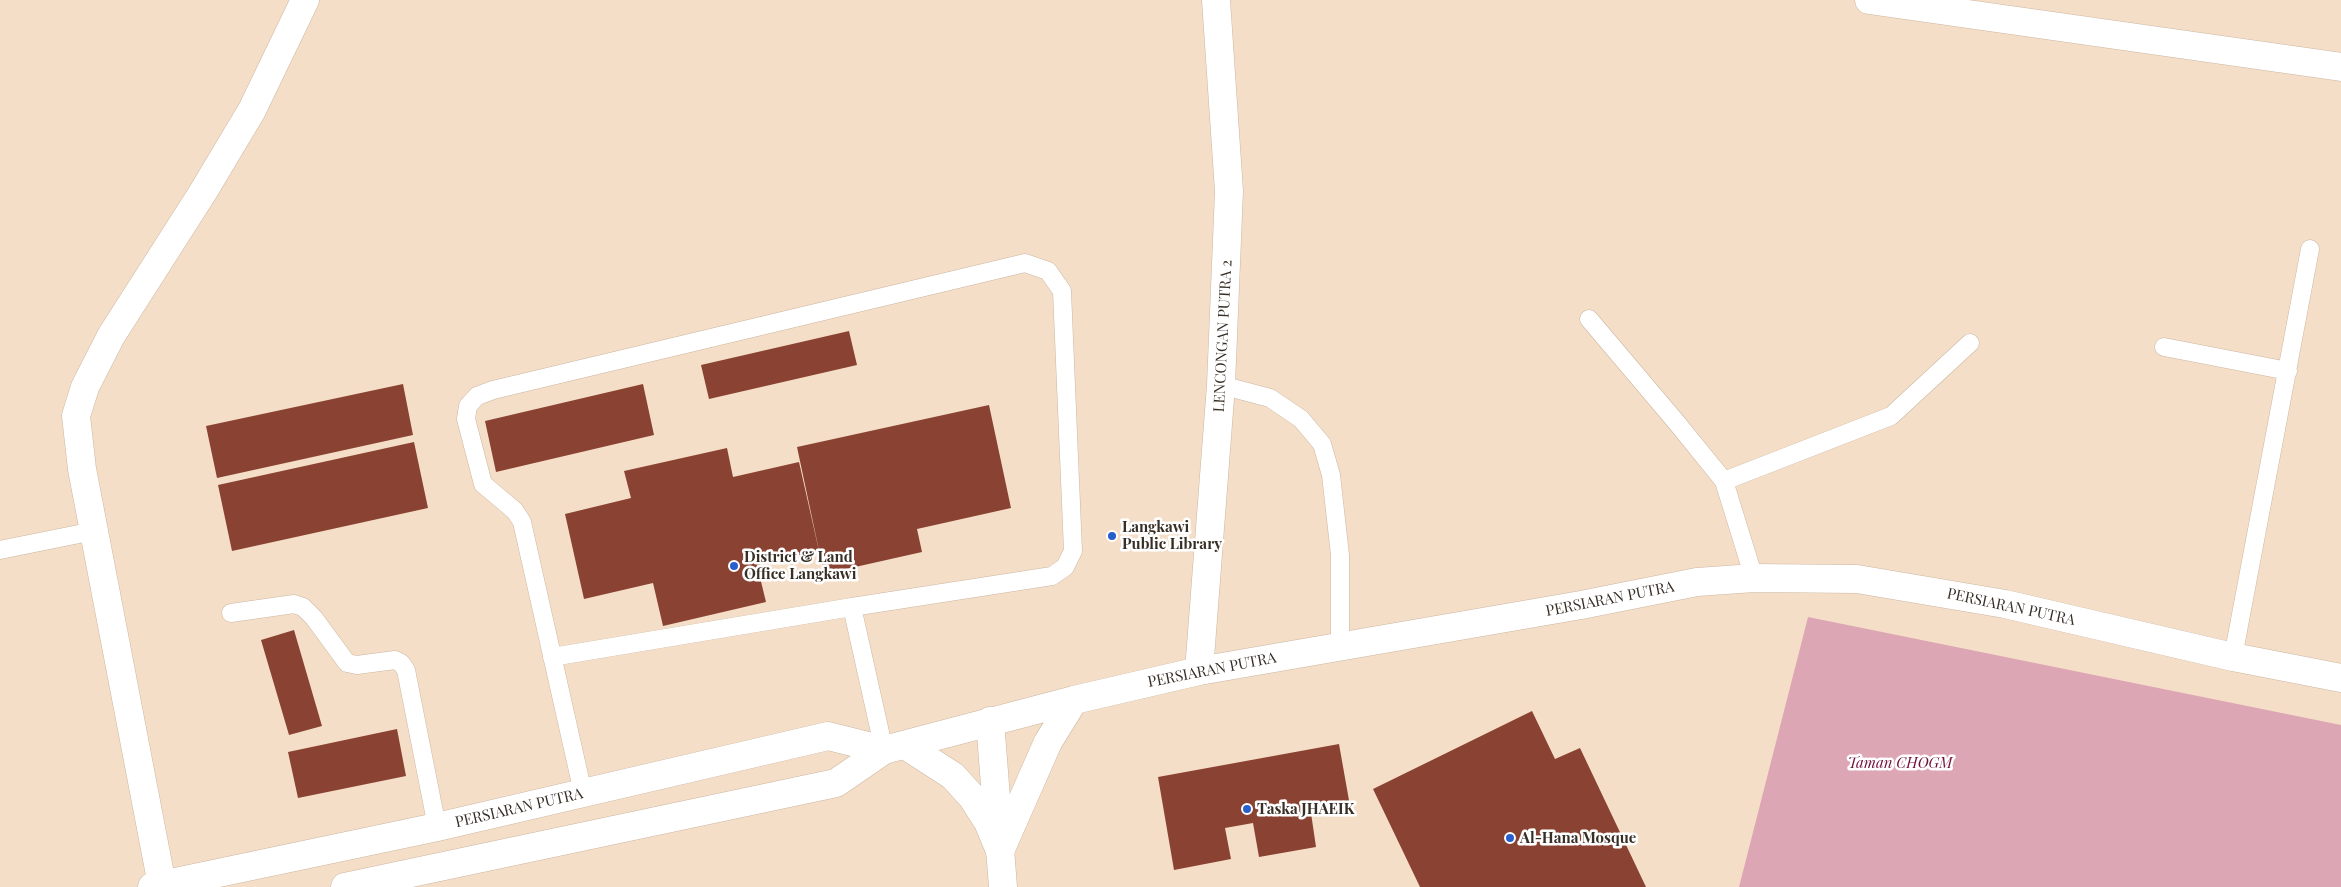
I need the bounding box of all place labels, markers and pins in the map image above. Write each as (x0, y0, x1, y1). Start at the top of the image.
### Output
place label: Langkawi Public Library (1122, 518, 1222, 553)
marker: Langkawi Public Library (1106, 530, 1118, 542)
place label: District & Land Office Langkawi (744, 548, 856, 583)
marker: District & Land Office Langkawi (728, 560, 740, 572)
place label: Taska JHAEIK (1257, 800, 1354, 818)
marker: Taska JHAEIK (1241, 803, 1253, 815)
place label: Al-Hana Mosque (1520, 829, 1636, 847)
marker: Al-Hana Mosque (1504, 832, 1516, 844)

